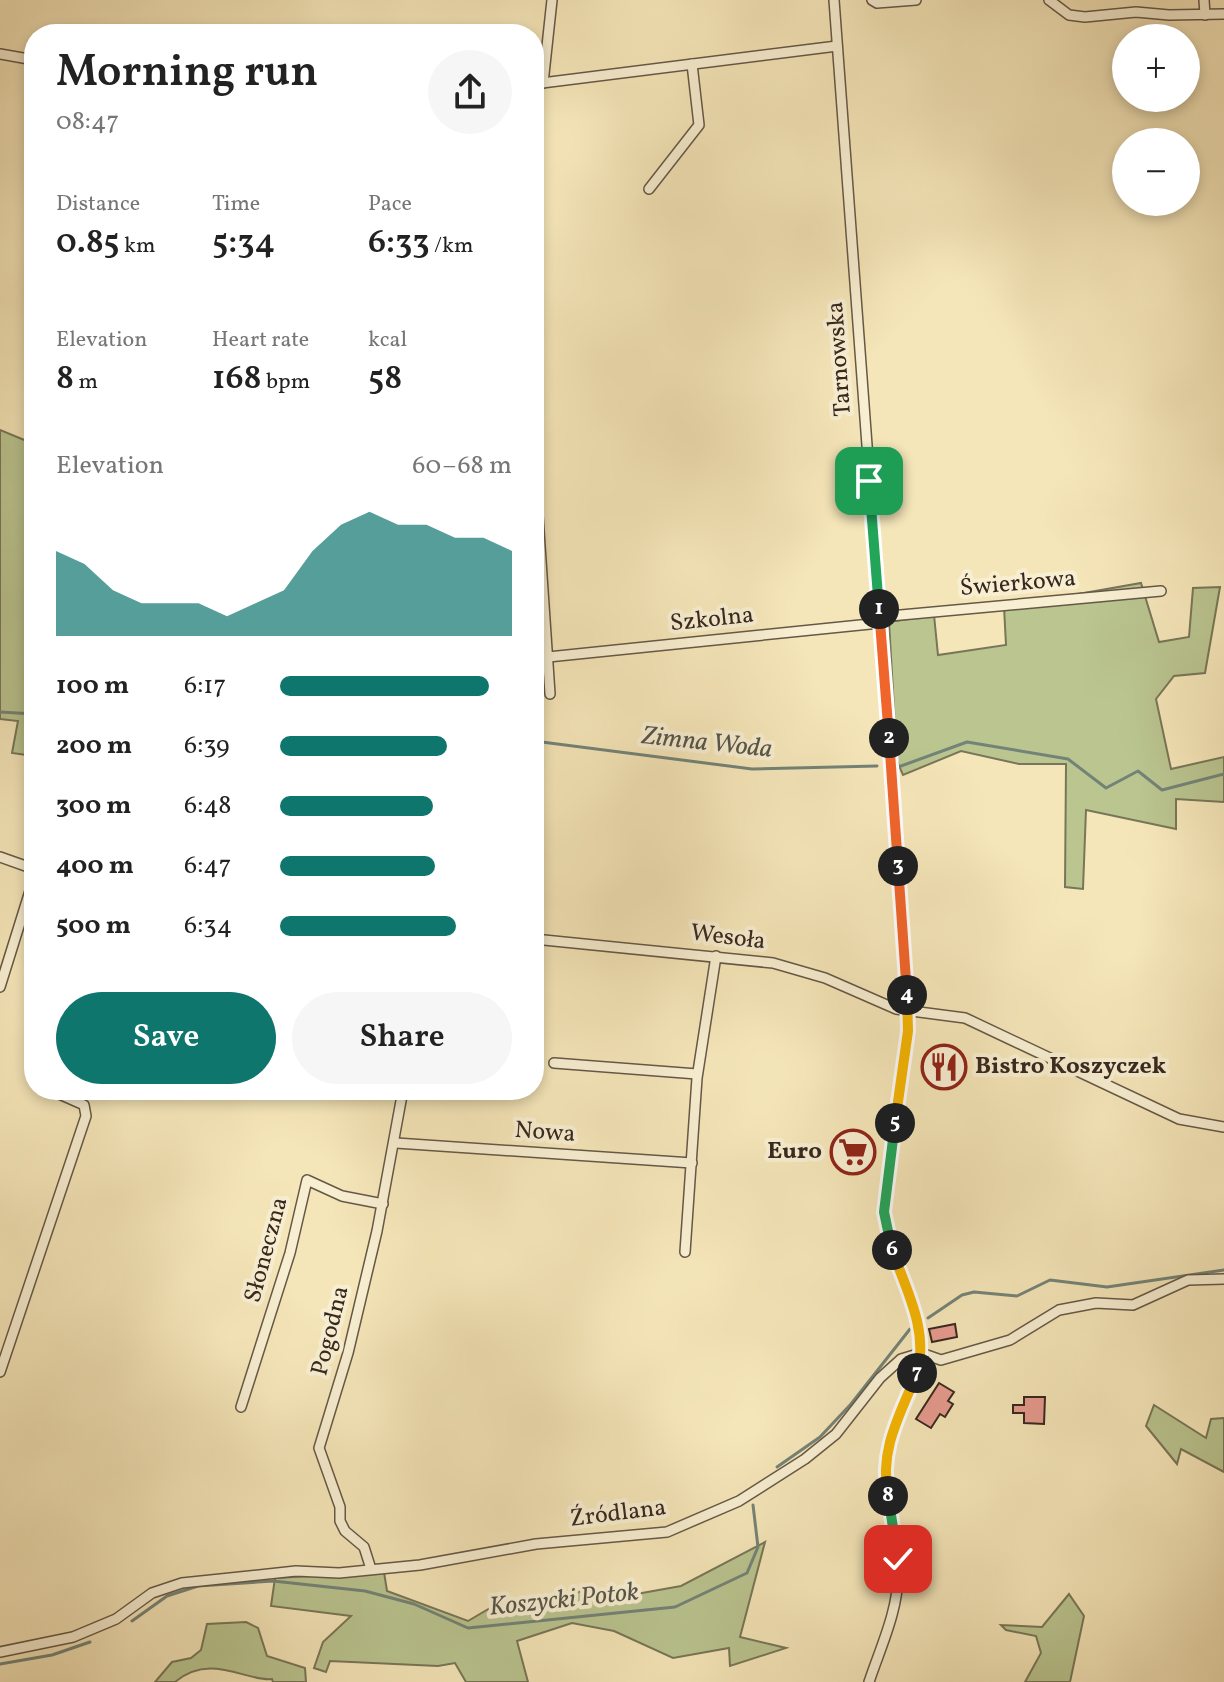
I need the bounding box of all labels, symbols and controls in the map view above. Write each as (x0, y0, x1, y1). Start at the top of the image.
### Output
map controls (1112, 24, 1200, 216)
button: + (1112, 24, 1200, 112)
text: Morning run (56, 43, 318, 104)
button: share (428, 50, 512, 134)
text: 08:47 (56, 104, 119, 140)
button: − (1112, 128, 1200, 216)
text: Distance (56, 189, 140, 220)
text: Time (212, 189, 260, 220)
text: Pace (368, 189, 412, 220)
text: 0.85 (56, 220, 120, 267)
text: 5:34 (212, 220, 275, 267)
text: 6:33 (368, 220, 430, 267)
text: km (120, 231, 155, 262)
text: /km (430, 231, 474, 262)
street label: Tarnowska (819, 300, 861, 418)
text: Elevation (56, 325, 147, 356)
text: Heart rate (212, 325, 309, 356)
text: kcal (368, 325, 407, 356)
text: 8 (56, 356, 74, 403)
text: 168 (212, 356, 262, 403)
text: 58 (368, 356, 402, 403)
text: m (74, 367, 98, 398)
text: bpm (262, 367, 310, 398)
pin (835, 447, 903, 515)
text: Elevation (56, 448, 164, 484)
text: 60–68 m (412, 448, 512, 484)
icon: arrive (847, 459, 891, 503)
street label: Świerkowa (959, 562, 1077, 606)
pin: 1 (859, 589, 899, 629)
text: 1 (875, 593, 883, 624)
street label: Szkolna (668, 599, 756, 641)
text: 100 m (56, 668, 129, 704)
text: 6:17 (184, 668, 226, 704)
water label: Zimna Woda (639, 718, 774, 768)
pin: 2 (869, 718, 909, 758)
text: 2 (883, 722, 895, 753)
text: 200 m (56, 728, 132, 764)
text: 6:39 (184, 728, 230, 764)
text: 300 m (56, 788, 132, 824)
text: 6:48 (184, 788, 232, 824)
pin: 3 (878, 846, 918, 886)
text: 400 m (56, 848, 134, 884)
text: 6:47 (184, 848, 231, 884)
text: 3 (892, 850, 904, 881)
text: 500 m (56, 908, 131, 944)
text: 6:34 (184, 908, 232, 944)
street label: Wesoła (688, 917, 768, 959)
pin: 4 (887, 975, 927, 1015)
text: 4 (900, 979, 914, 1010)
button: Save (56, 992, 276, 1084)
button: Share (292, 992, 512, 1084)
restaurant icon: Bistro Koszyczek (920, 1043, 968, 1091)
place label: Bistro Koszyczek (975, 1050, 1167, 1084)
pin: 5 (875, 1103, 915, 1143)
text: 5 (890, 1107, 900, 1138)
street label: Nowa (513, 1114, 577, 1152)
supermarket icon: Euro (829, 1128, 877, 1176)
place label: Euro (767, 1135, 822, 1169)
street label: Słoneczna (237, 1193, 297, 1307)
pin: 6 (872, 1230, 912, 1270)
text: 6 (886, 1234, 898, 1265)
street label: Pogodna (303, 1283, 359, 1379)
pin: 7 (897, 1353, 937, 1393)
text: 7 (912, 1357, 922, 1388)
pin: 8 (868, 1476, 908, 1516)
text: 8 (882, 1480, 894, 1511)
street label: Źródlana (568, 1491, 668, 1537)
pin (864, 1525, 932, 1593)
icon: check (876, 1537, 920, 1581)
water label: Koszycki Potok (487, 1574, 641, 1626)

